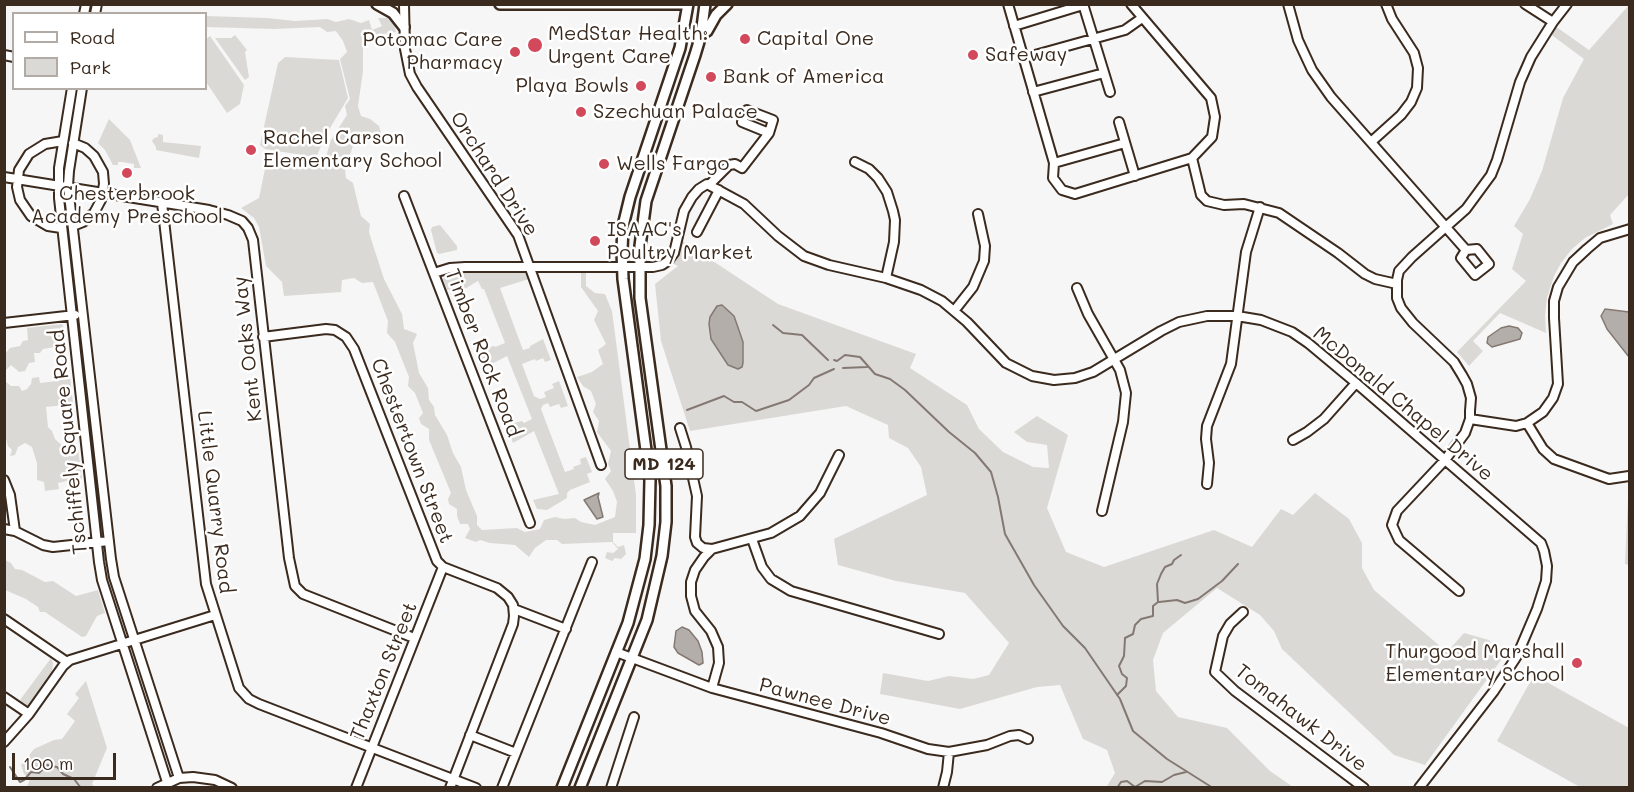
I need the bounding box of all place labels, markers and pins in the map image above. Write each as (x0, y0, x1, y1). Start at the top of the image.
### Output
place label: MedStar Health: Urgent Care (548, 22, 708, 69)
place label: Capital One (757, 27, 874, 51)
place label: Potomac Care Pharmacy (363, 28, 503, 75)
marker: Capital One (738, 32, 752, 46)
marker: MedStar Health: Urgent Care (526, 36, 544, 54)
place label: Safeway (985, 43, 1067, 67)
marker: Potomac Care Pharmacy (508, 45, 522, 59)
marker: Safeway (966, 48, 980, 62)
place label: Bank of America (723, 65, 885, 89)
marker: Bank of America (704, 70, 718, 84)
place label: Playa Bowls (515, 74, 629, 98)
marker: Playa Bowls (634, 79, 648, 93)
place label: Szechuan Palace (593, 100, 758, 124)
marker: Szechuan Palace (574, 105, 588, 119)
place label: Rachel Carson Elementary School (263, 126, 442, 173)
marker: Rachel Carson Elementary School (244, 143, 258, 157)
place label: Wells Fargo (616, 152, 729, 176)
marker: Wells Fargo (597, 157, 611, 171)
marker: Chesterbrook Academy Preschool (120, 166, 134, 180)
place label: Chesterbrook Academy Preschool (31, 182, 223, 229)
place label: ISAAC's Poultry Market (607, 218, 753, 265)
marker: ISAAC's Poultry Market (588, 234, 602, 248)
place label: Thurgood Marshall Elementary School (1385, 640, 1565, 687)
marker: Thurgood Marshall Elementary School (1570, 656, 1584, 670)

